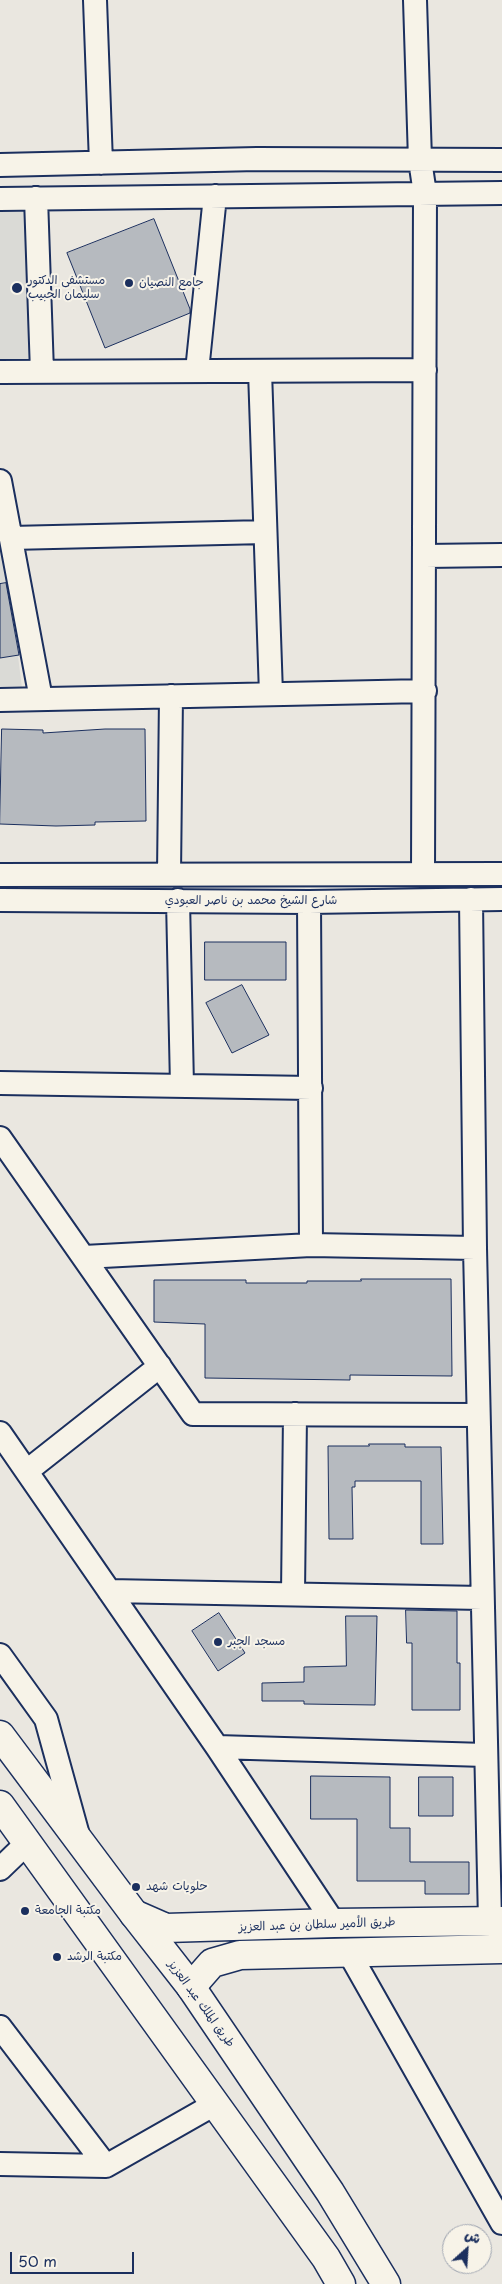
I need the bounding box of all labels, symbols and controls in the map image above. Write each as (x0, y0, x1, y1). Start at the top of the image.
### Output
place label: مستشفى الدكتور سليمان الحبيب (28, 274, 105, 302)
place label: جامع النصيان (139, 276, 204, 290)
marker: جامع النصيان (123, 277, 135, 289)
marker: مستشفى الدكتور سليمان الحبيب (10, 281, 24, 295)
street label: شارع الشيخ محمد بن ناصر العبودي (165, 894, 337, 908)
place label: مسجد الجبر (228, 1635, 285, 1649)
marker: مسجد الجبر (212, 1636, 224, 1648)
place label: حلويات شهد (146, 1880, 208, 1894)
marker: حلويات شهد (130, 1881, 142, 1893)
place label: مكتبة الجامعة (35, 1904, 101, 1918)
marker: مكتبة الجامعة (19, 1905, 31, 1917)
street label: طريق الأمير سلطان بن عبد العزيز (238, 1915, 396, 1935)
place label: مكتبة الرشد (67, 1950, 122, 1964)
marker: مكتبة الرشد (51, 1951, 63, 1963)
street label: طريق الملك عبد العزيز (165, 1958, 237, 2050)
text: ش (462, 2223, 485, 2249)
north arrow (442, 2224, 492, 2274)
scale bar (12, 2242, 136, 2274)
text: 50 m (18, 2249, 57, 2272)

